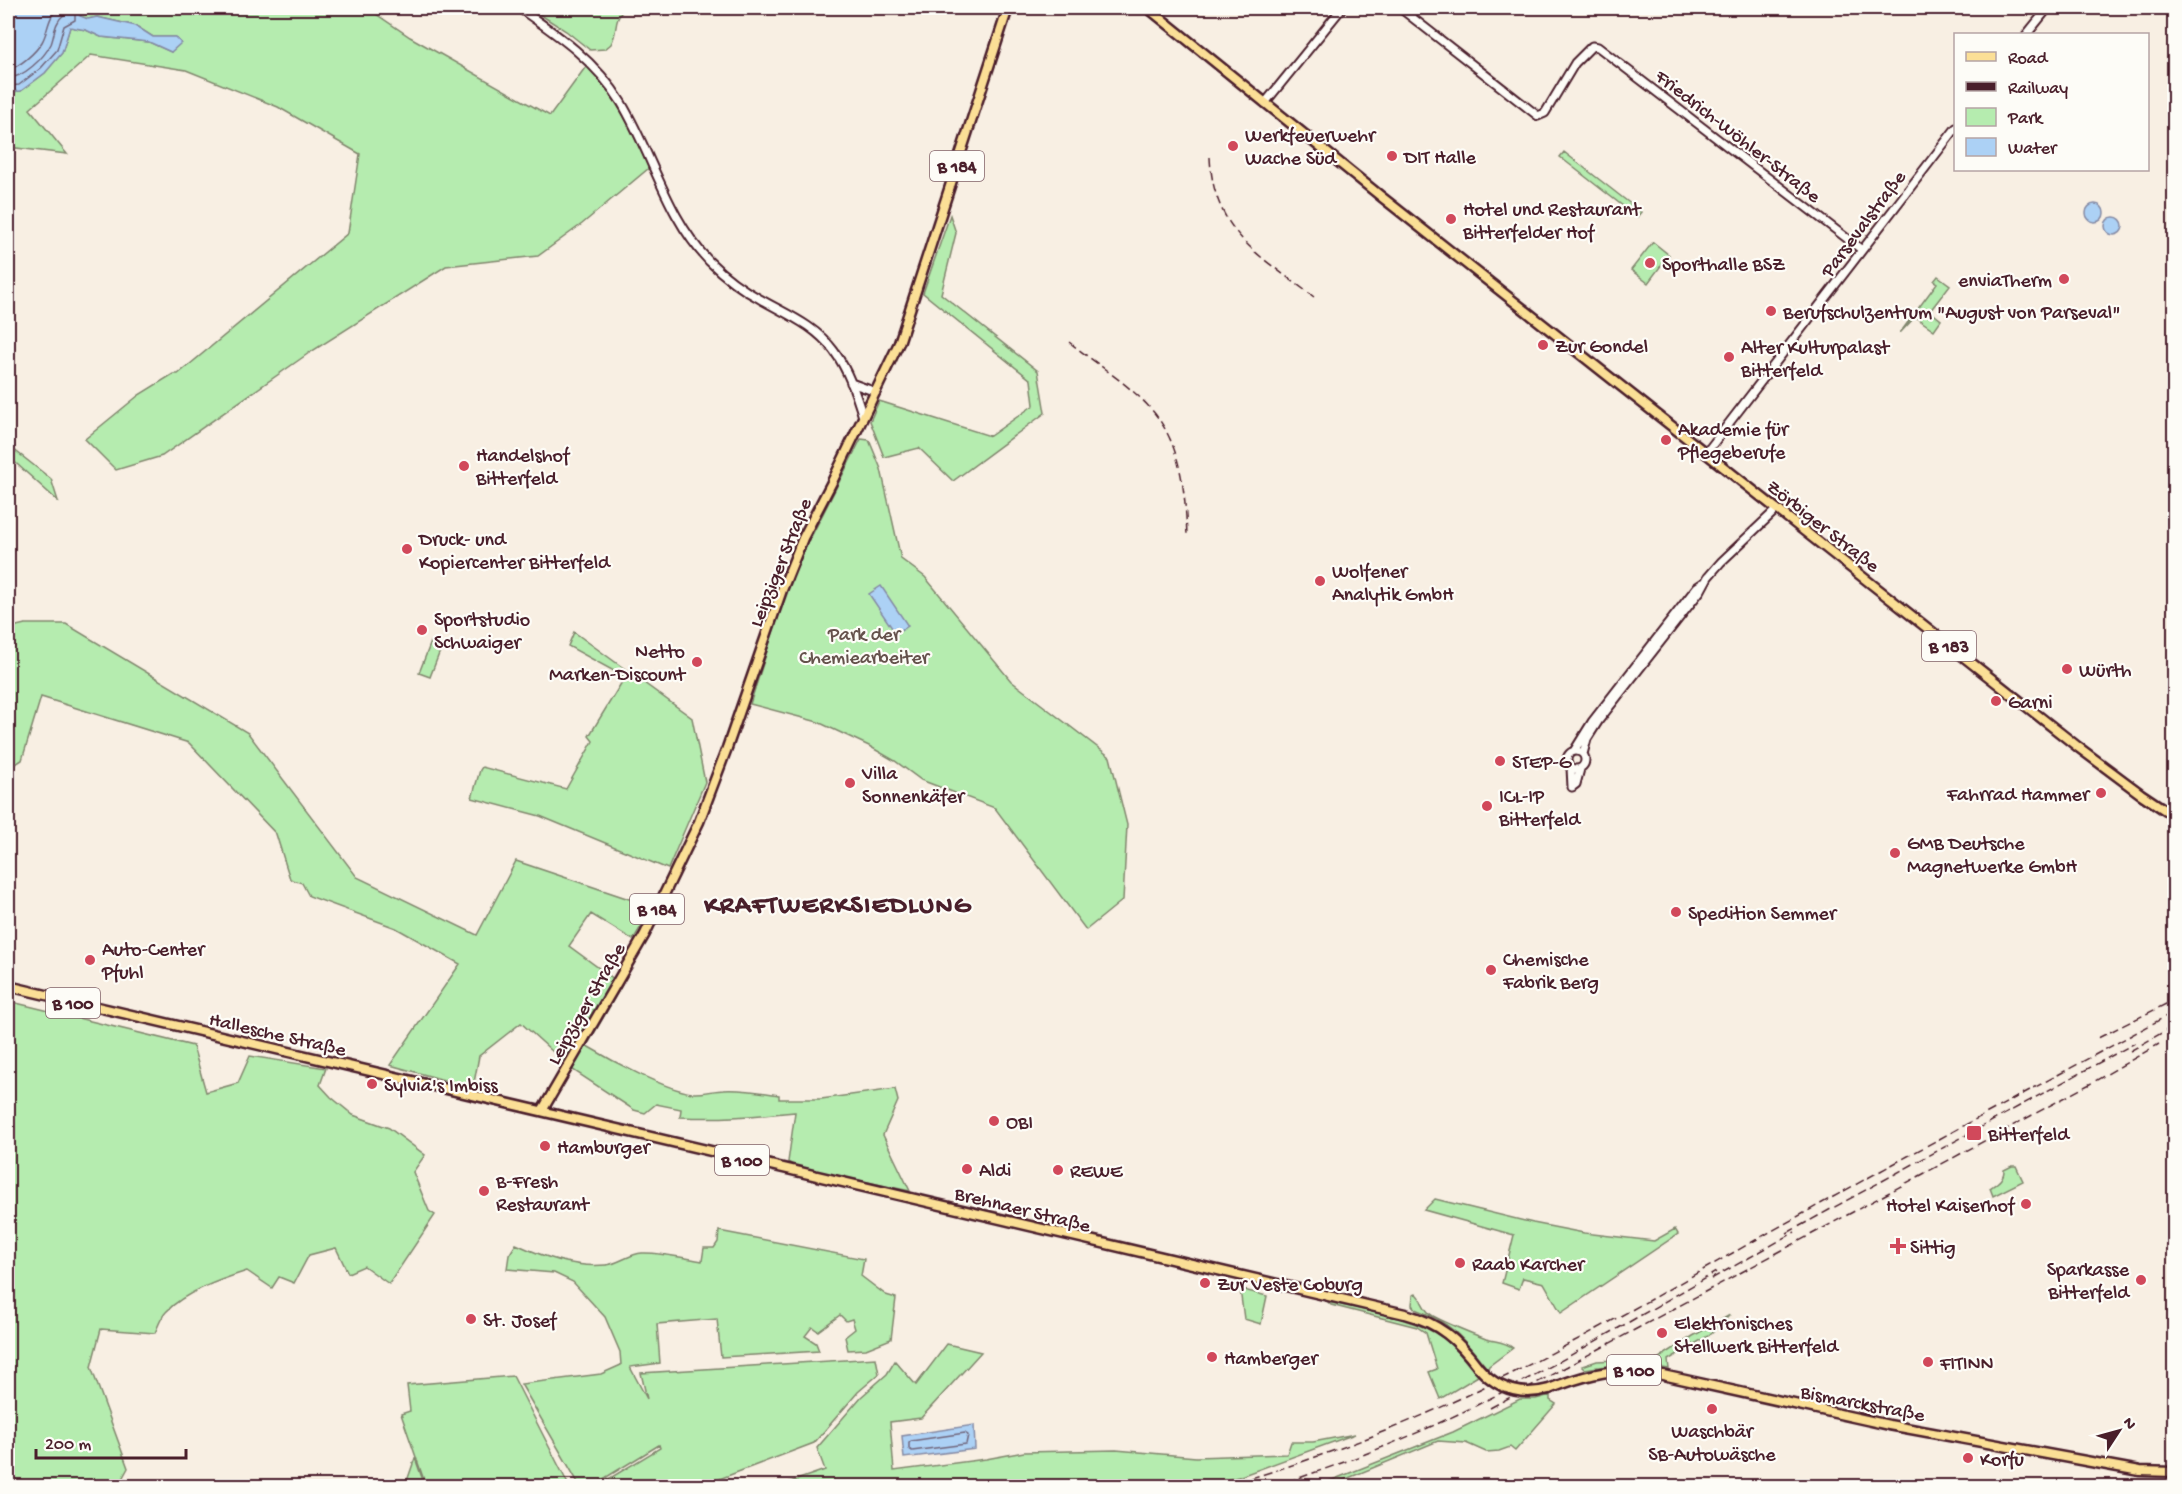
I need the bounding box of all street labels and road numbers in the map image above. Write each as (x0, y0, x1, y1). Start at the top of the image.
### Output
street label: Friedrich-Wöhler-Straße (1649, 66, 1825, 210)
road number: B 184 (930, 151, 984, 181)
street label: Parsevalstraße (1817, 167, 1913, 284)
street label: Zörbiger Straße (1761, 477, 1883, 579)
street label: Leipziger Straße (746, 495, 819, 631)
road number: B 183 (1922, 631, 1976, 661)
road number: B 184 (630, 894, 684, 924)
street label: Leipziger Straße (544, 939, 632, 1070)
road number: B 100 (46, 988, 100, 1018)
street label: Hallesche Straße (207, 1009, 349, 1063)
road number: B 100 (715, 1145, 769, 1175)
street label: Brehnaer Straße (951, 1183, 1093, 1240)
road number: B 100 (1607, 1355, 1661, 1385)
street label: Bismarckstraße (1797, 1382, 1927, 1429)

